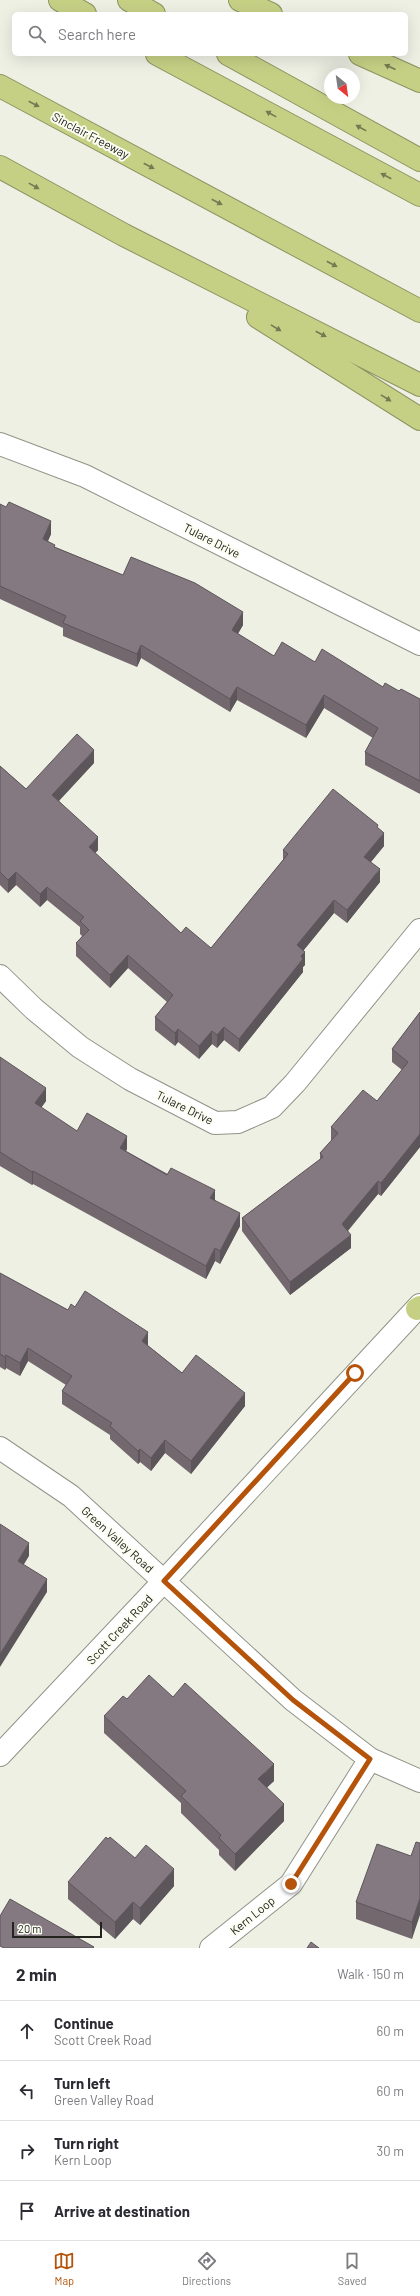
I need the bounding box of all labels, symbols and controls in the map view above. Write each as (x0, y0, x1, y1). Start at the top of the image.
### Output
search box (12, 12, 408, 56)
icon: search (26, 23, 48, 45)
text: Search here (58, 25, 136, 43)
one-way arrow (384, 64, 396, 71)
north arrow (324, 68, 360, 104)
one-way arrow (29, 101, 40, 107)
street label: Sinclair Freeway (50, 109, 132, 161)
one-way arrow (266, 111, 277, 118)
one-way arrow (355, 124, 367, 131)
one-way arrow (143, 162, 155, 169)
one-way arrow (380, 173, 391, 180)
one-way arrow (28, 183, 40, 189)
one-way arrow (211, 199, 223, 206)
one-way arrow (326, 260, 337, 267)
one-way arrow (270, 325, 282, 332)
one-way arrow (315, 331, 327, 338)
one-way arrow (380, 394, 392, 401)
street label: Tulare Drive (181, 520, 243, 560)
street label: Tulare Drive (154, 1087, 216, 1127)
route start (346, 1364, 364, 1382)
street label: Green Valley Road (79, 1503, 157, 1575)
street label: Scott Creek Road (83, 1591, 155, 1667)
route end (282, 1875, 300, 1893)
street label: Kern Loop (227, 1893, 277, 1937)
scale bar (12, 1920, 102, 1939)
text: 20 m (18, 1922, 41, 1935)
text: 2 min (16, 1964, 57, 1984)
text: Walk · 150 m (337, 1966, 404, 1982)
text: Continue (54, 2014, 114, 2032)
icon: ahead (16, 2020, 38, 2042)
text: 60 m (377, 2023, 404, 2039)
text: Scott Creek Road (54, 2032, 152, 2048)
text: Turn left (54, 2074, 110, 2092)
icon: left (16, 2080, 38, 2102)
text: 60 m (377, 2083, 404, 2099)
text: Green Valley Road (54, 2092, 154, 2108)
text: Turn right (54, 2134, 119, 2152)
icon: right (16, 2140, 38, 2162)
text: 30 m (377, 2143, 404, 2159)
text: Kern Loop (54, 2152, 112, 2168)
icon: arrive (16, 2200, 38, 2222)
text: Arrive at destination (54, 2202, 190, 2220)
tab: Map (53, 2250, 75, 2287)
tab: Directions (182, 2250, 231, 2287)
tab: Saved (338, 2250, 367, 2287)

